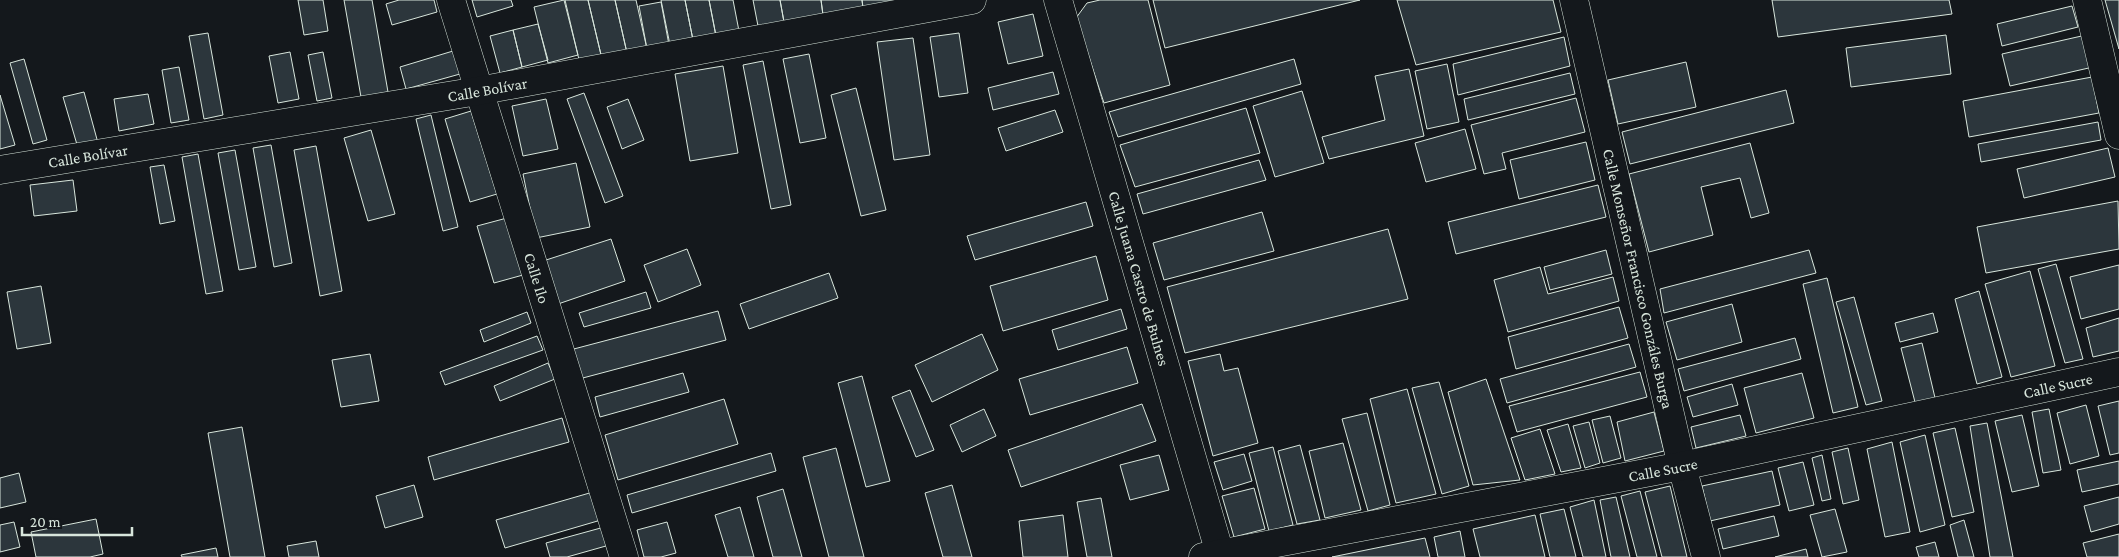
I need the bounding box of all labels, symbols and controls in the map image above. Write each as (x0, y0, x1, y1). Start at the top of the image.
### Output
street label: Calle Bolívar (446, 74, 529, 104)
street label: Calle Bolívar (47, 140, 129, 170)
street label: Calle Monseñor Francisco Gonzáles Burga (1600, 147, 1677, 411)
street label: Calle Juana Castro de Bulnes (1106, 189, 1173, 368)
street label: Calle Ilo (521, 250, 553, 305)
street label: Calle Sucre (2022, 369, 2094, 401)
street label: Calle Sucre (1627, 454, 1699, 485)
scale bar (22, 504, 132, 536)
text: 20 m (30, 514, 61, 530)

